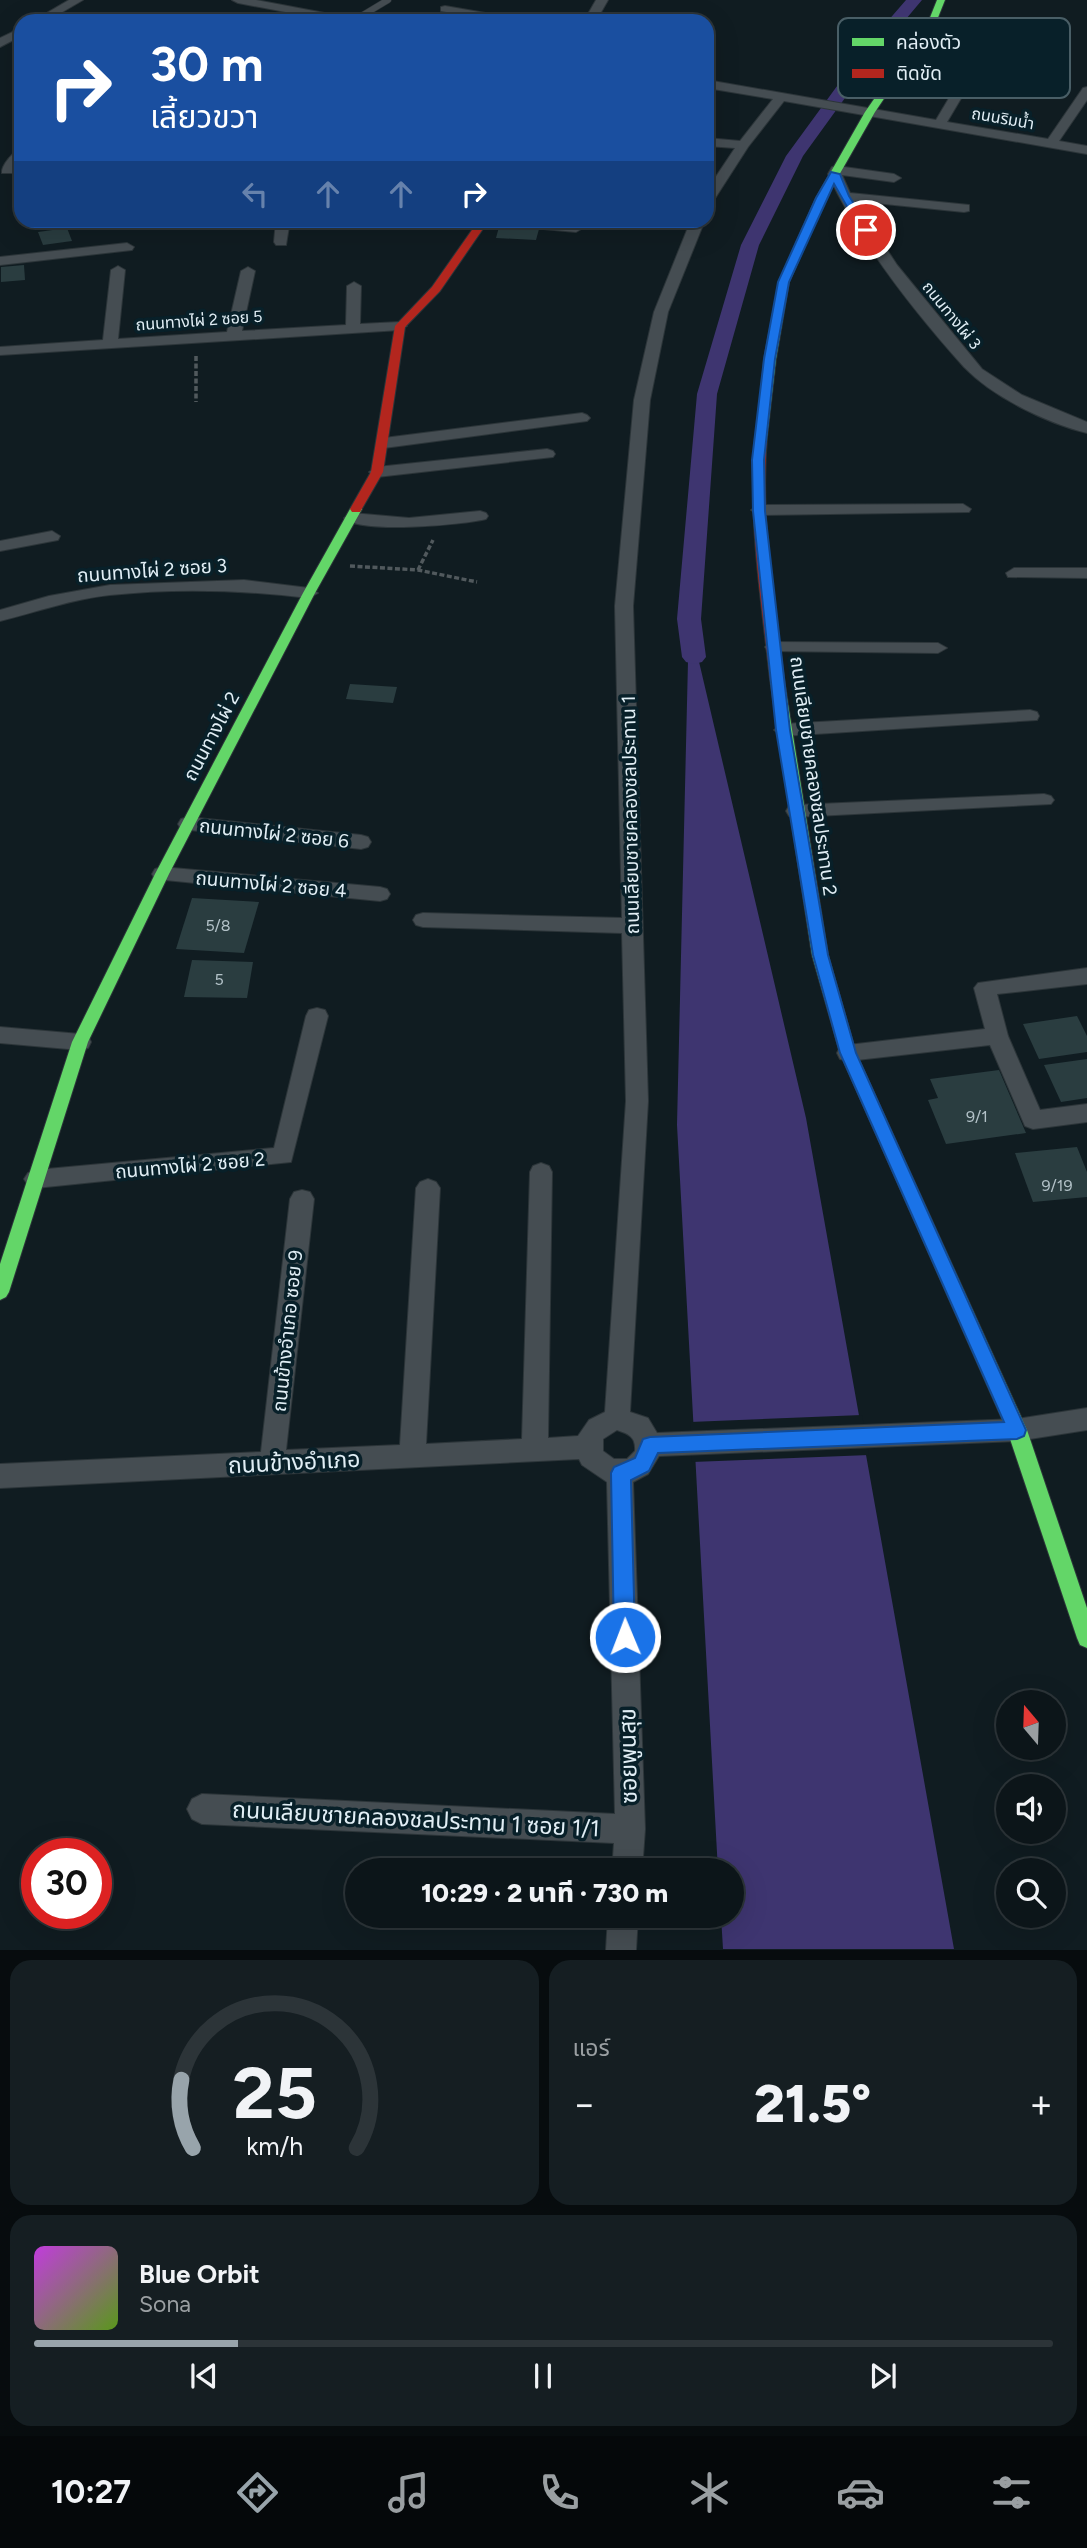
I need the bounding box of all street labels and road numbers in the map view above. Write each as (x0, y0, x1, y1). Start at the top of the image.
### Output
street label: ถนนริมน้ำ (970, 102, 1036, 133)
street label: ถนนทางไผ่ 3 (918, 277, 985, 353)
street label: ถนนทางไผ่ 2 ซอย 5 (135, 307, 263, 334)
street label: ถนนทางไผ่ 2 ซอย 3 (76, 554, 228, 587)
street label: ถนนเลียบชายคลองชลประทาน 2 (785, 655, 842, 897)
street label: ถนนทางไผ่ 2 (178, 688, 245, 785)
street label: ถนนเลียบชายคลองชลประทาน 1 (617, 695, 644, 935)
street label: ถนนทางไผ่ 2 ซอย 6 (198, 814, 350, 853)
street label: ถนนทางไผ่ 2 ซอย 4 (194, 866, 348, 903)
street label: ถนนทางไผ่ 2 ซอย 2 (114, 1147, 266, 1184)
street label: ถนนข้างอำเภอ ซอย 9 (268, 1249, 307, 1413)
street label: ถนนข้างอำเภอ (227, 1445, 361, 1479)
street label: ซอยพูนสุข (613, 1708, 644, 1804)
street label: ถนนเลียบชายคลองชลประทาน 1 ซอย 1/1 (232, 1795, 600, 1843)

